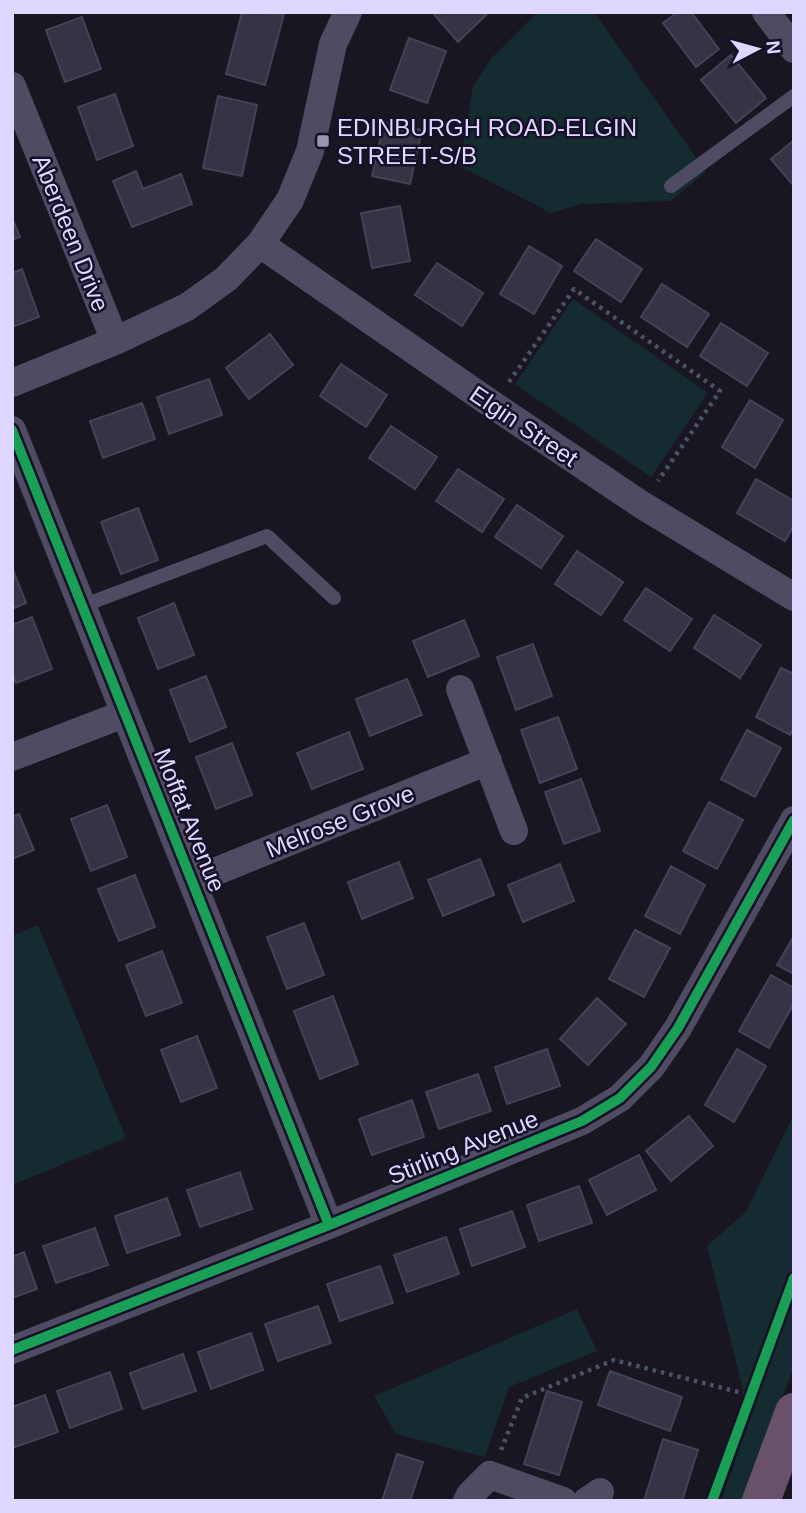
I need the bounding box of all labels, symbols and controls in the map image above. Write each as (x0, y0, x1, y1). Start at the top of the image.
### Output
north arrow (722, 14, 792, 84)
text: N (762, 39, 785, 55)
place label: EDINBURGH ROAD-ELGIN STREET-S/B (337, 114, 637, 169)
marker: EDINBURGH ROAD-ELGIN STREET-S/B (315, 133, 331, 149)
street label: Aberdeen Drive (27, 151, 115, 315)
street label: Elgin Street (465, 380, 583, 472)
street label: Moffat Avenue (149, 744, 231, 896)
street label: Melrose Grove (262, 779, 418, 863)
street label: Stirling Avenue (384, 1105, 542, 1189)

